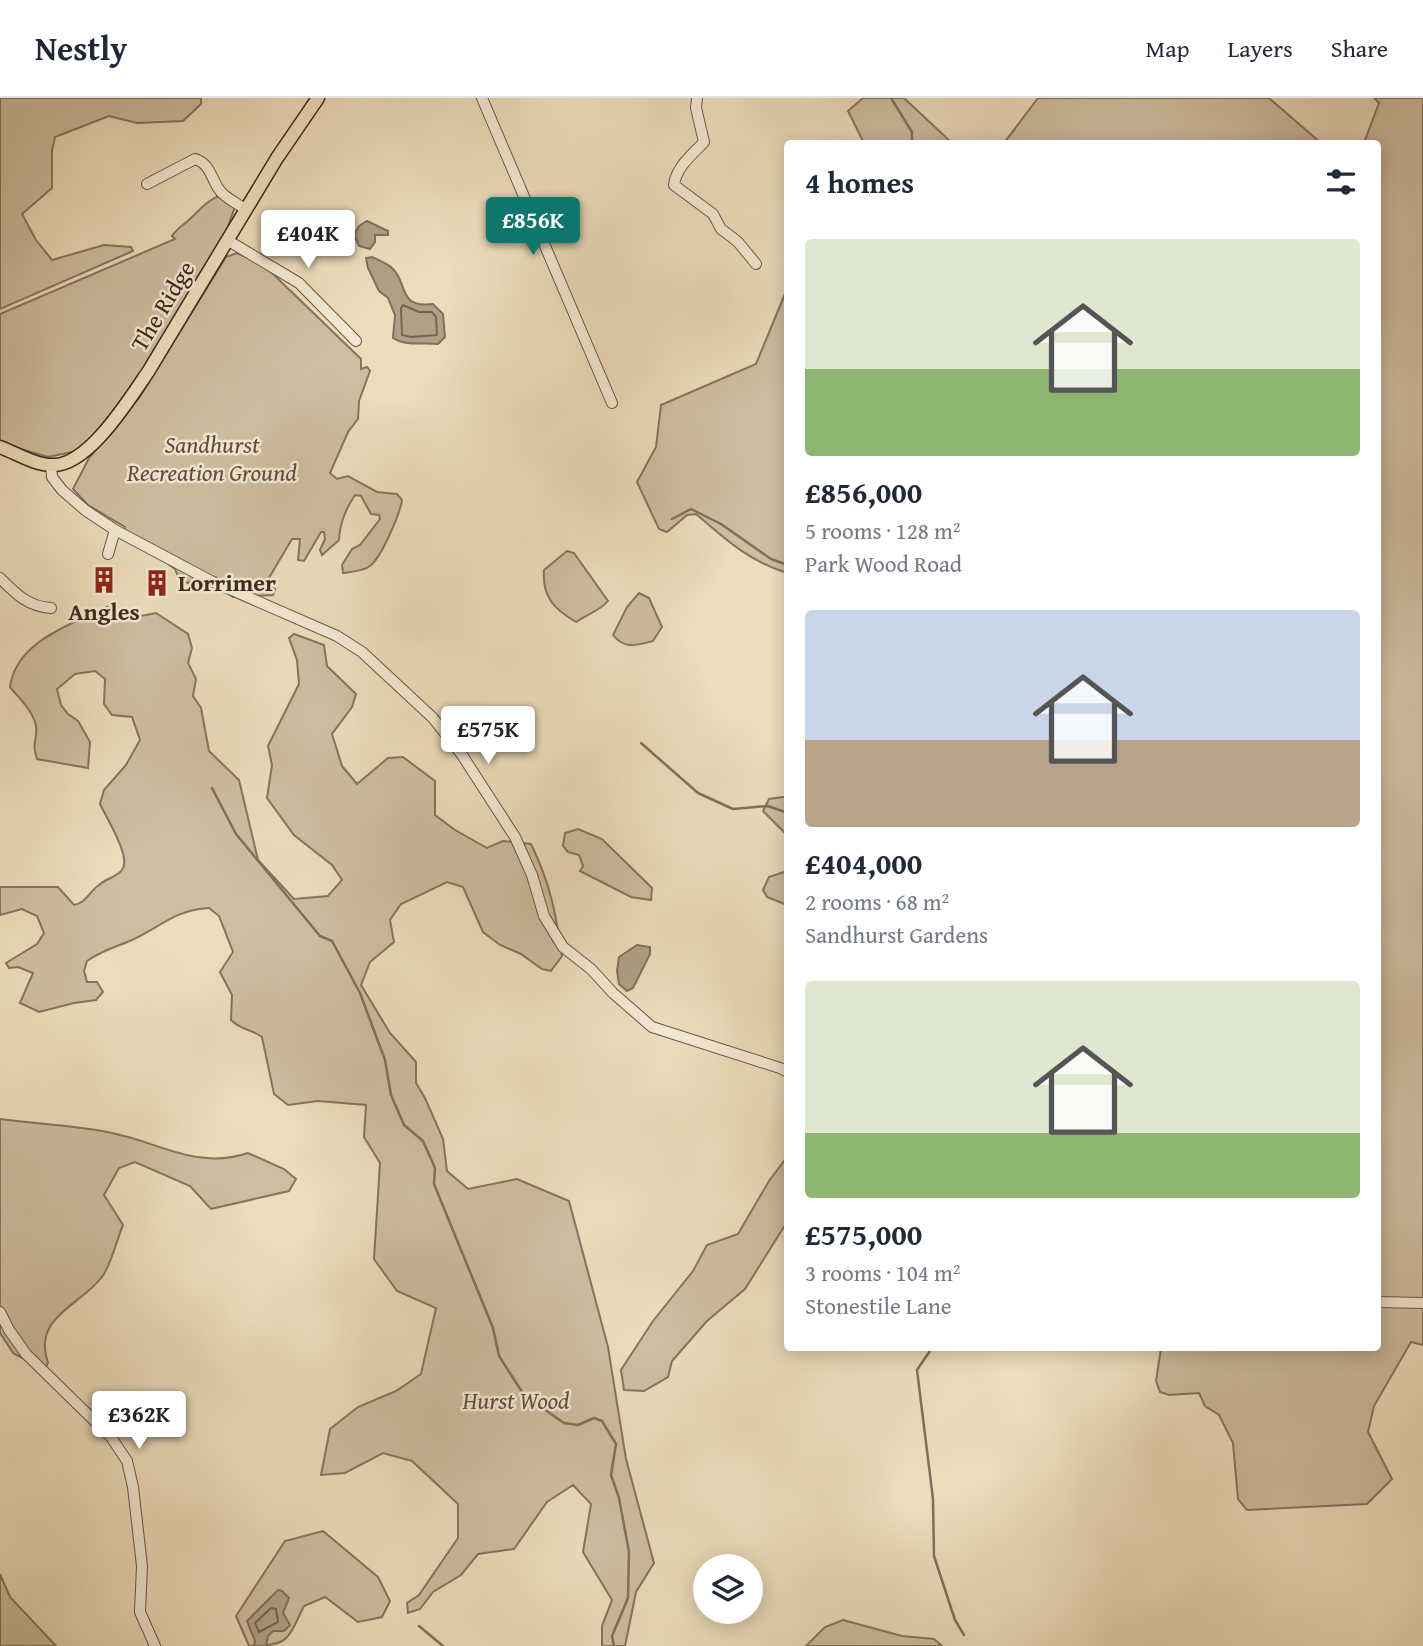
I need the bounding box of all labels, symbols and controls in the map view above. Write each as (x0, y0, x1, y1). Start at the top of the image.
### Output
text: Nestly (35, 24, 127, 72)
text: Map (1146, 31, 1189, 66)
text: Layers (1227, 31, 1293, 66)
text: Share (1331, 31, 1388, 66)
text: 4 homes (805, 160, 914, 204)
icon: filters (1322, 163, 1360, 201)
pin: £856K (484, 198, 582, 257)
text: £856K (502, 203, 564, 236)
pin: £404K (259, 211, 357, 270)
text: £404K (277, 216, 339, 249)
street label: The Ridge (122, 254, 203, 358)
icon: home (1020, 285, 1146, 411)
park label: Sandhurst Recreation Ground (126, 427, 297, 490)
text: £856,000 (805, 470, 922, 514)
text: 5 rooms · 128 m² (805, 514, 960, 547)
text: Park Wood Road (805, 547, 962, 580)
building icon: Angles (89, 565, 119, 595)
place label: Lorrimer (178, 565, 276, 600)
building icon: Lorrimer (142, 568, 172, 598)
place label: Angles (68, 594, 140, 629)
icon: home (1020, 656, 1146, 782)
pin: £575K (439, 706, 537, 766)
text: £575K (457, 712, 519, 745)
text: £404,000 (805, 841, 922, 885)
text: 2 rooms · 68 m² (805, 885, 949, 918)
text: Sandhurst Gardens (805, 918, 988, 951)
icon: home (1020, 1027, 1146, 1153)
text: £575,000 (805, 1212, 922, 1256)
text: 3 rooms · 104 m² (805, 1256, 960, 1289)
text: Stonestile Lane (805, 1289, 952, 1322)
park label: Hurst Wood (461, 1383, 570, 1418)
pin: £362K (90, 1392, 188, 1451)
text: £362K (108, 1397, 170, 1430)
map controls (693, 1554, 763, 1624)
button: layers (693, 1554, 763, 1624)

